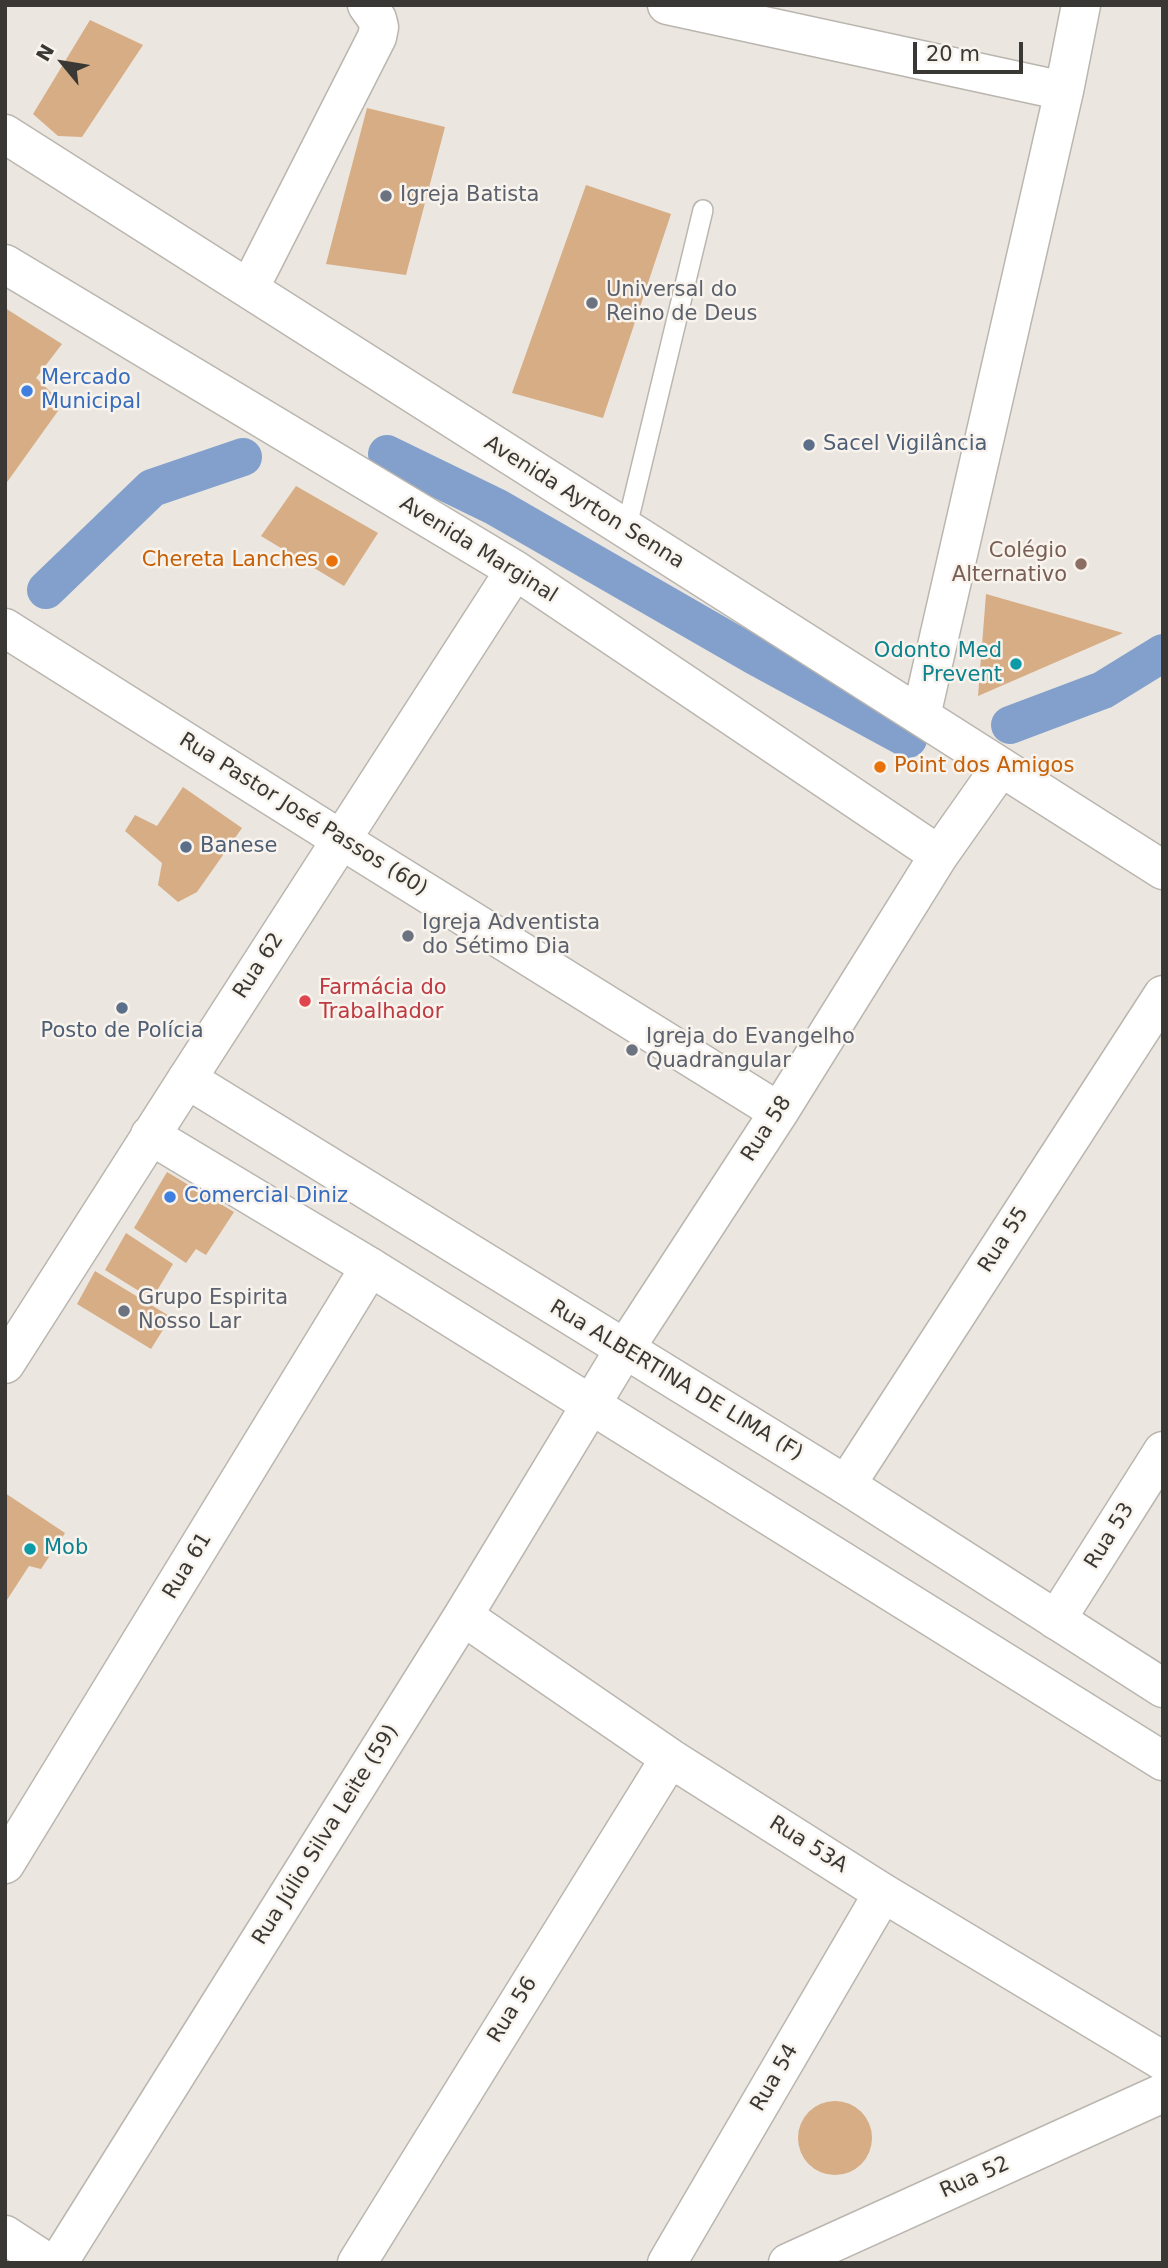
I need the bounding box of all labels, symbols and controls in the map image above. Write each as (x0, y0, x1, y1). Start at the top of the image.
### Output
north arrow (28, 28, 98, 98)
scale bar (916, 28, 1026, 72)
text: N (31, 40, 58, 65)
text: 20 m (926, 42, 980, 66)
place label: Igreja Batista (400, 183, 539, 209)
marker: Igreja Batista (378, 188, 394, 204)
place label: Universal do Reino de Deus (606, 278, 758, 328)
marker: Universal do Reino de Deus (584, 295, 600, 311)
place label: Mercado Municipal (41, 366, 141, 416)
marker: Mercado Municipal (19, 383, 35, 399)
street label: Avenida Ayrton Senna (479, 431, 689, 575)
place label: Sacel Vigilância (823, 432, 987, 458)
marker: Sacel Vigilância (801, 437, 817, 453)
street label: Avenida Marginal (395, 491, 561, 609)
place label: Colégio Alternativo (952, 539, 1067, 589)
place label: Chereta Lanches (142, 548, 318, 574)
marker: Chereta Lanches (324, 553, 340, 569)
marker: Colégio Alternativo (1073, 556, 1089, 572)
place label: Odonto Med Prevent (874, 639, 1002, 689)
marker: Odonto Med Prevent (1008, 656, 1024, 672)
street label: Rua Pastor José Passos (60) (174, 728, 432, 902)
place label: Point dos Amigos (894, 754, 1074, 780)
marker: Point dos Amigos (872, 759, 888, 775)
place label: Banese (200, 834, 277, 860)
marker: Banese (178, 839, 194, 855)
place label: Igreja Adventista do Sétimo Dia (422, 911, 600, 961)
street label: Rua 62 (228, 928, 290, 1004)
marker: Igreja Adventista do Sétimo Dia (400, 928, 416, 944)
place label: Farmácia do Trabalhador (319, 976, 447, 1026)
marker: Farmácia do Trabalhador (297, 993, 313, 1009)
marker: Posto de Polícia (114, 1000, 130, 1016)
place label: Posto de Polícia (40, 1019, 204, 1045)
place label: Igreja do Evangelho Quadrangular (646, 1025, 855, 1075)
marker: Igreja do Evangelho Quadrangular (624, 1042, 640, 1058)
street label: Rua 58 (736, 1091, 798, 1167)
place label: Comercial Diniz (184, 1184, 348, 1210)
marker: Comercial Diniz (162, 1189, 178, 1205)
street label: Rua 55 (973, 1202, 1035, 1278)
place label: Grupo Espirita Nosso Lar (138, 1286, 288, 1336)
street label: Rua ALBERTINA DE LIMA (F) (545, 1295, 807, 1467)
marker: Grupo Espirita Nosso Lar (116, 1303, 132, 1319)
street label: Rua 53 (1080, 1498, 1140, 1574)
street label: Rua 61 (158, 1528, 218, 1604)
place label: Mob (44, 1536, 88, 1562)
marker: Mob (22, 1541, 38, 1557)
street label: Rua Júlio Silva Leite (59) (248, 1720, 404, 1950)
street label: Rua 53A (764, 1811, 852, 1879)
street label: Rua 56 (483, 1972, 543, 2048)
street label: Rua 54 (746, 2040, 804, 2116)
street label: Rua 52 (936, 2152, 1014, 2204)

